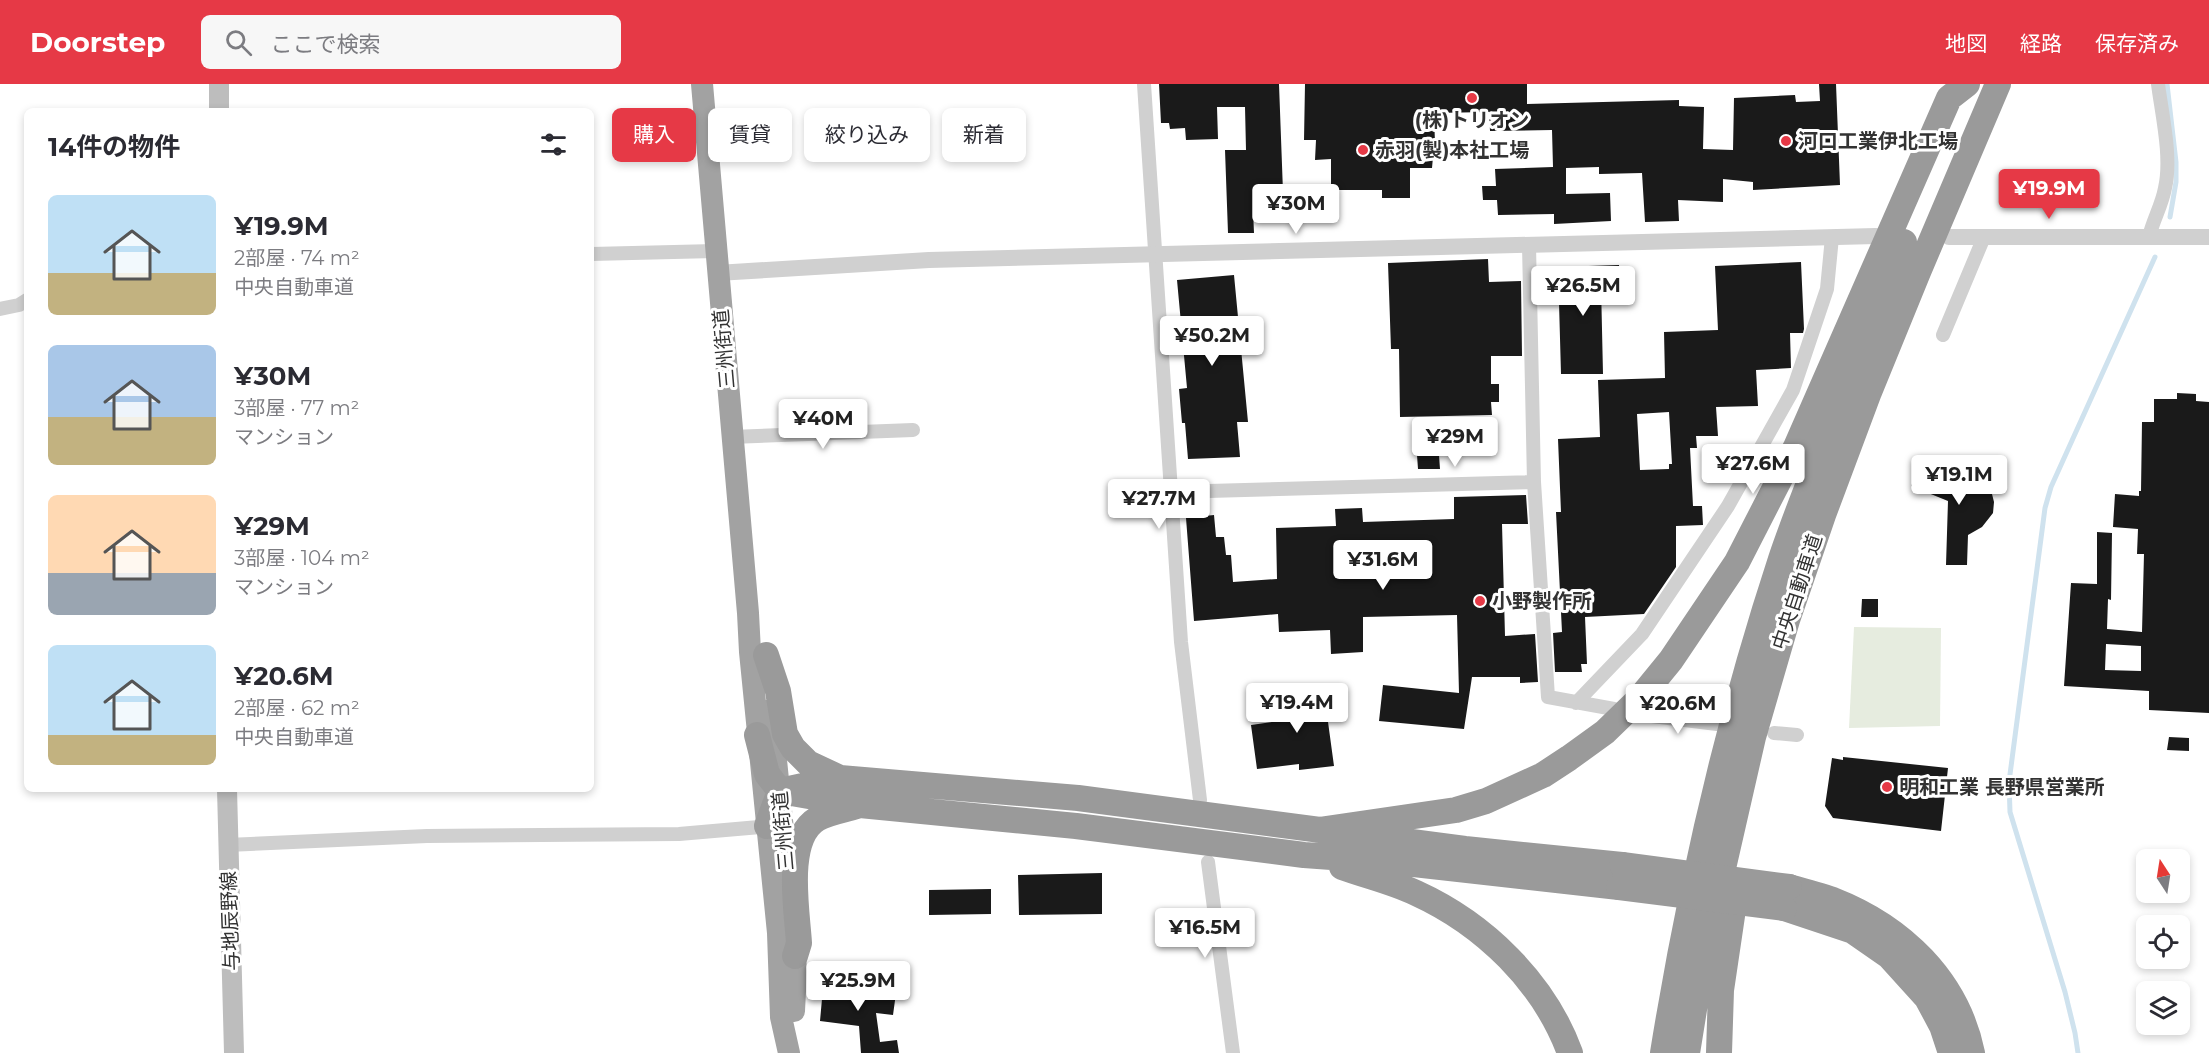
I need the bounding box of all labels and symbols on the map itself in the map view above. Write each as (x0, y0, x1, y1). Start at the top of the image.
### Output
marker: (株)トリオン (1465, 91, 1479, 105)
place label: (株)トリオン (1415, 108, 1529, 132)
place label: 河口工業伊北工場 (1798, 129, 1958, 153)
marker: 河口工業伊北工場 (1779, 134, 1793, 148)
place label: 赤羽(製)本社工場 (1375, 138, 1529, 162)
marker: 赤羽(製)本社工場 (1356, 143, 1370, 157)
pin: ¥19.9M (2000, 169, 2098, 220)
pin: ¥30M (1260, 184, 1332, 235)
pin: ¥26.5M (1534, 266, 1632, 317)
street label: 三州街道 (709, 308, 739, 390)
pin: ¥50.2M (1163, 316, 1261, 367)
pin: ¥40M (787, 399, 859, 450)
pin: ¥29M (1419, 417, 1491, 468)
pin: ¥27.6M (1704, 444, 1802, 495)
pin: ¥19.1M (1910, 455, 2008, 506)
pin: ¥27.7M (1110, 479, 1208, 530)
street label: 中央自動車道 (1767, 531, 1827, 653)
pin: ¥31.6M (1334, 540, 1432, 591)
place label: 小野製作所 (1492, 589, 1592, 613)
marker: 小野製作所 (1473, 594, 1487, 608)
pin: ¥19.4M (1248, 683, 1346, 734)
pin: ¥20.6M (1629, 684, 1727, 735)
place label: 明和工業 長野県営業所 (1899, 775, 2105, 799)
marker: 明和工業 長野県営業所 (1880, 780, 1894, 794)
street label: 三州街道 (768, 790, 798, 872)
north arrow (2136, 849, 2190, 903)
street label: 与地辰野線 (216, 871, 244, 971)
pin: ¥16.5M (1156, 908, 1254, 959)
pin: ¥25.9M (809, 961, 907, 1012)

